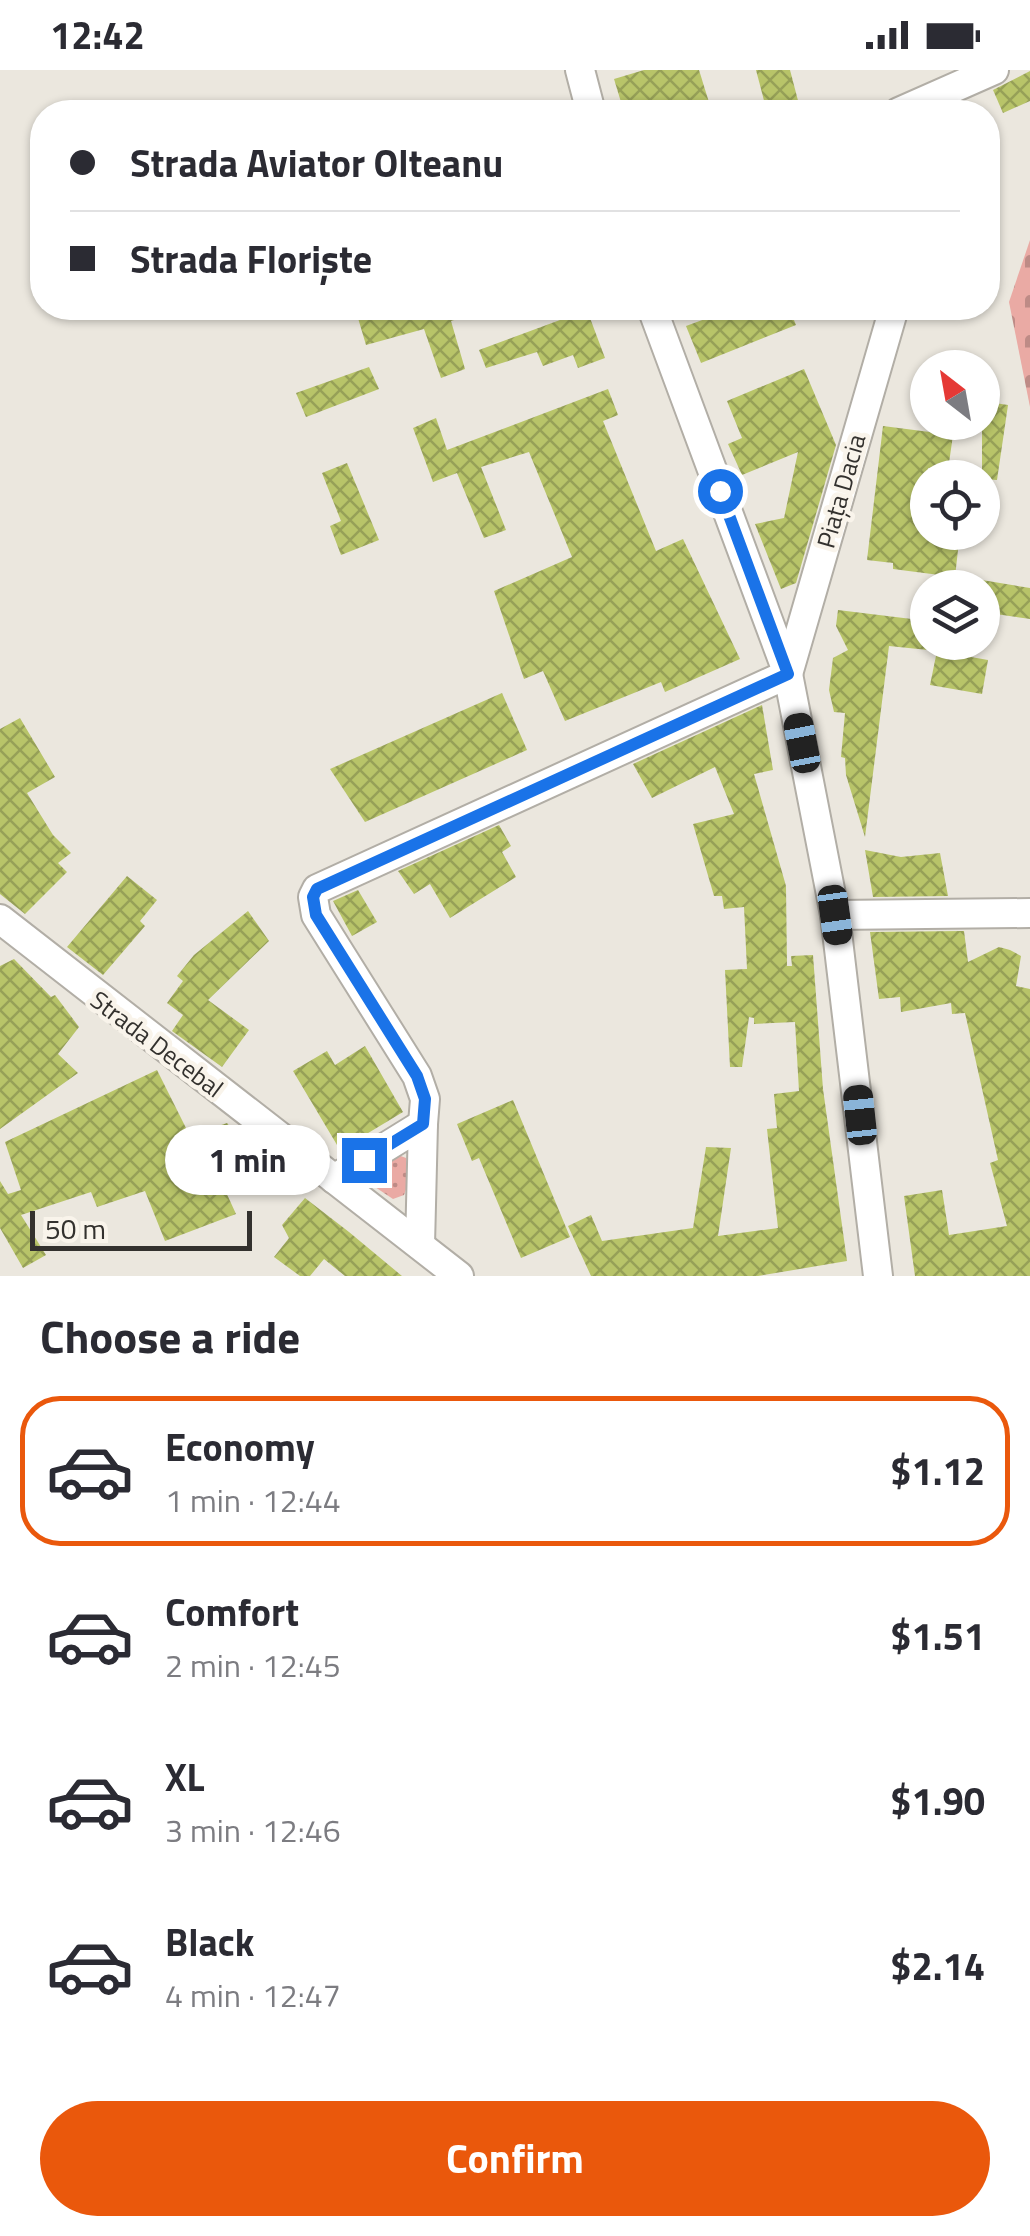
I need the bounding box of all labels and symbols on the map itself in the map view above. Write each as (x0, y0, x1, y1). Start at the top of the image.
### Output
north arrow (910, 350, 1000, 440)
street label: Piața Dacia (807, 429, 876, 553)
route start (698, 469, 743, 514)
car (782, 711, 822, 775)
car (816, 883, 854, 947)
street label: Strada Decebal (82, 981, 232, 1107)
car (842, 1084, 878, 1146)
callout: 1 min (164, 1125, 329, 1195)
route end (342, 1138, 387, 1183)
scale bar (30, 1206, 252, 1250)

